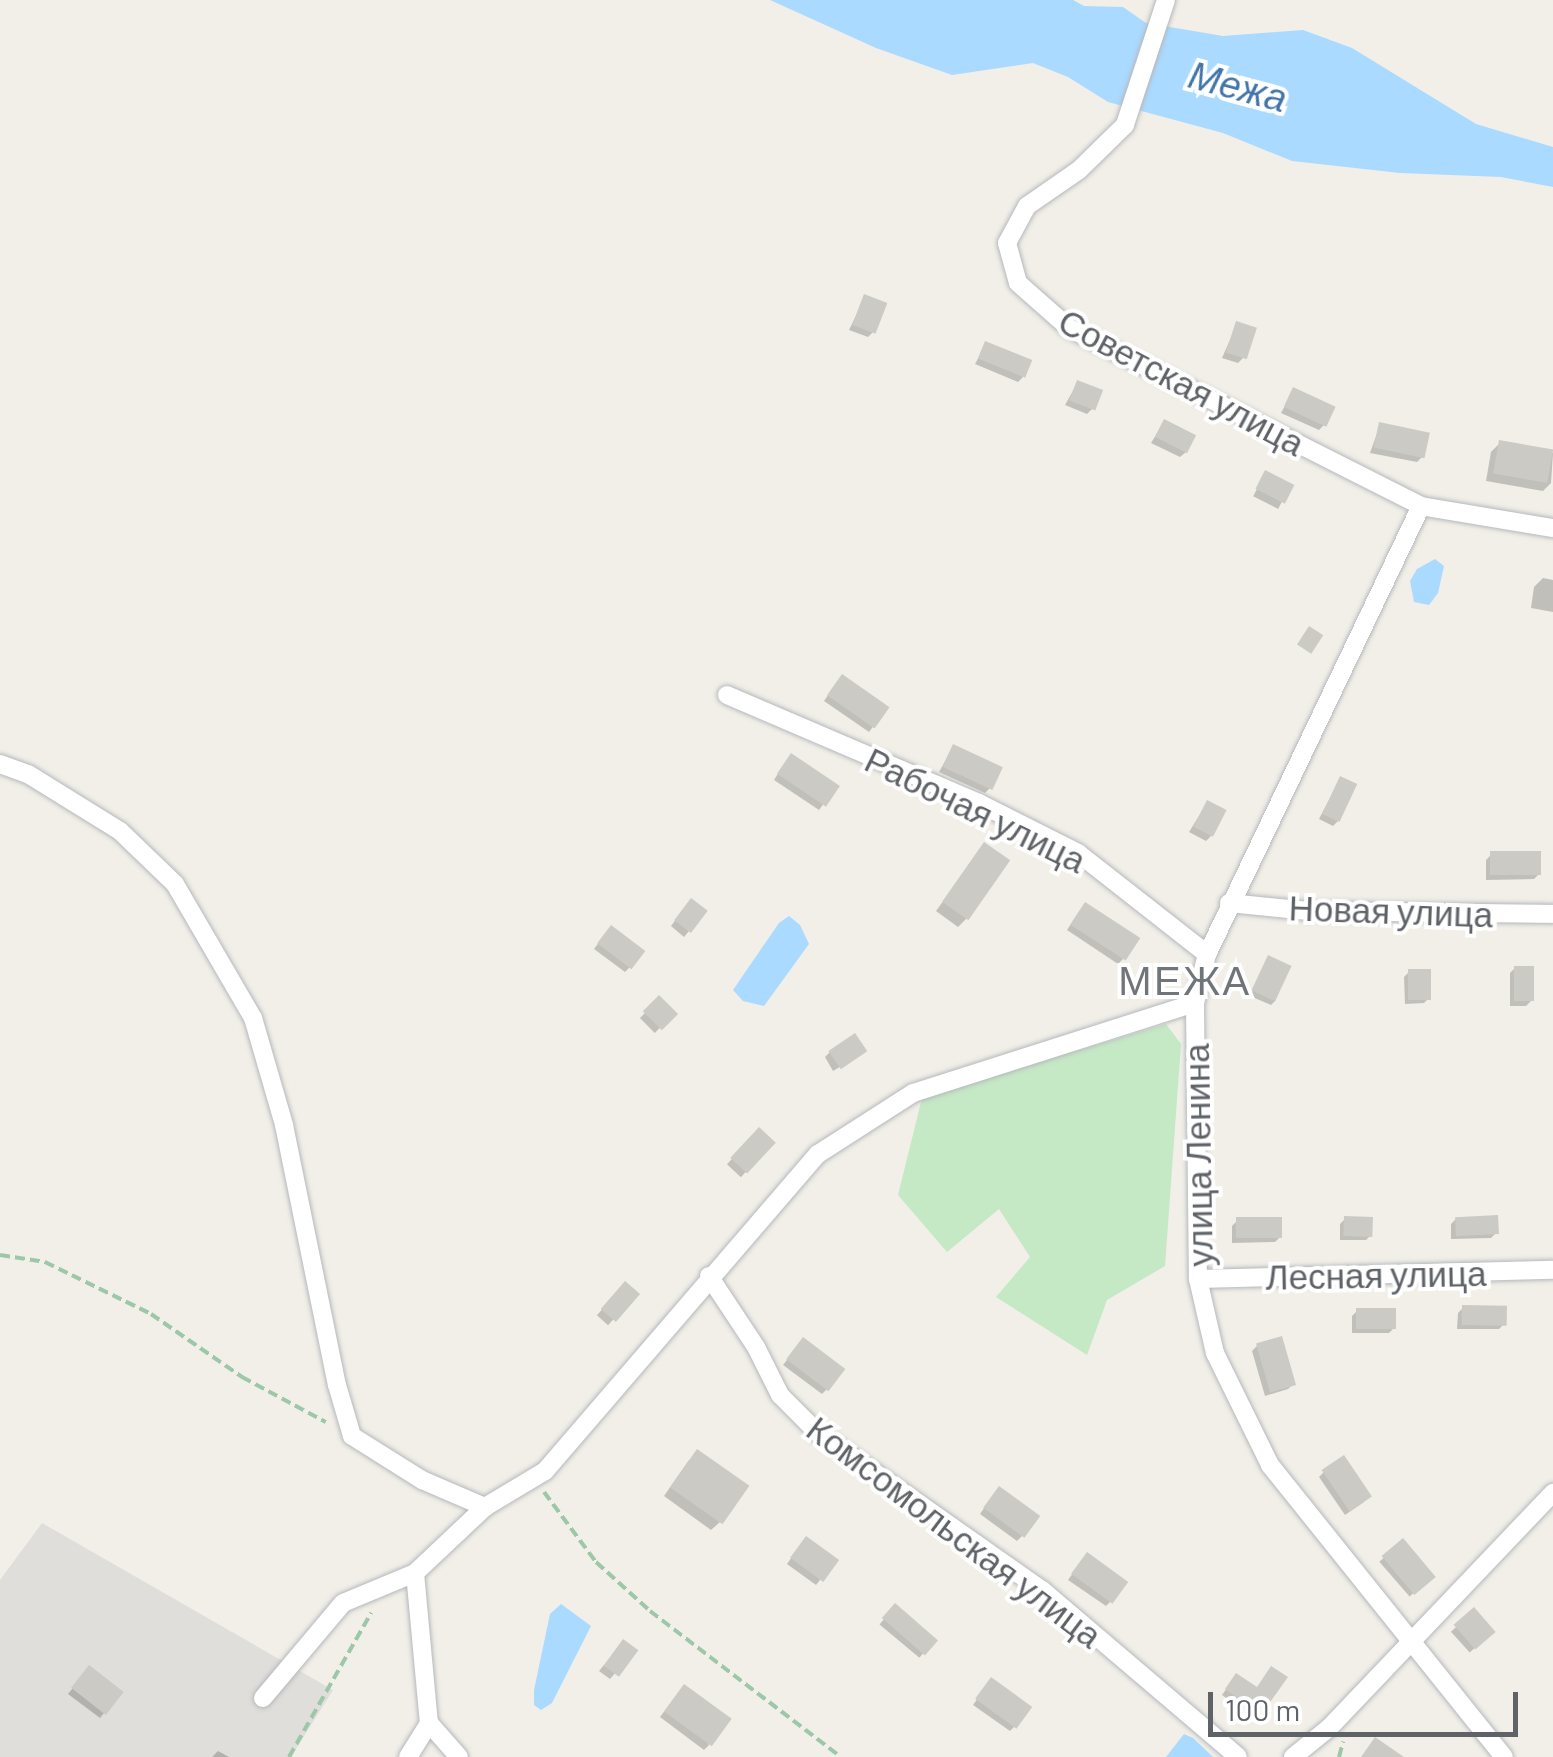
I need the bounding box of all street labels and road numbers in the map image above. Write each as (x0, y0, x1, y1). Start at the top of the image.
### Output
street label: Советская улица (1052, 299, 1312, 463)
street label: Рабочая улица (859, 737, 1093, 881)
street label: Новая улица (1288, 885, 1494, 935)
street label: улица Ленина (1174, 1043, 1220, 1267)
street label: Лесная улица (1265, 1251, 1487, 1297)
street label: Комсомольская улица (799, 1407, 1111, 1655)

